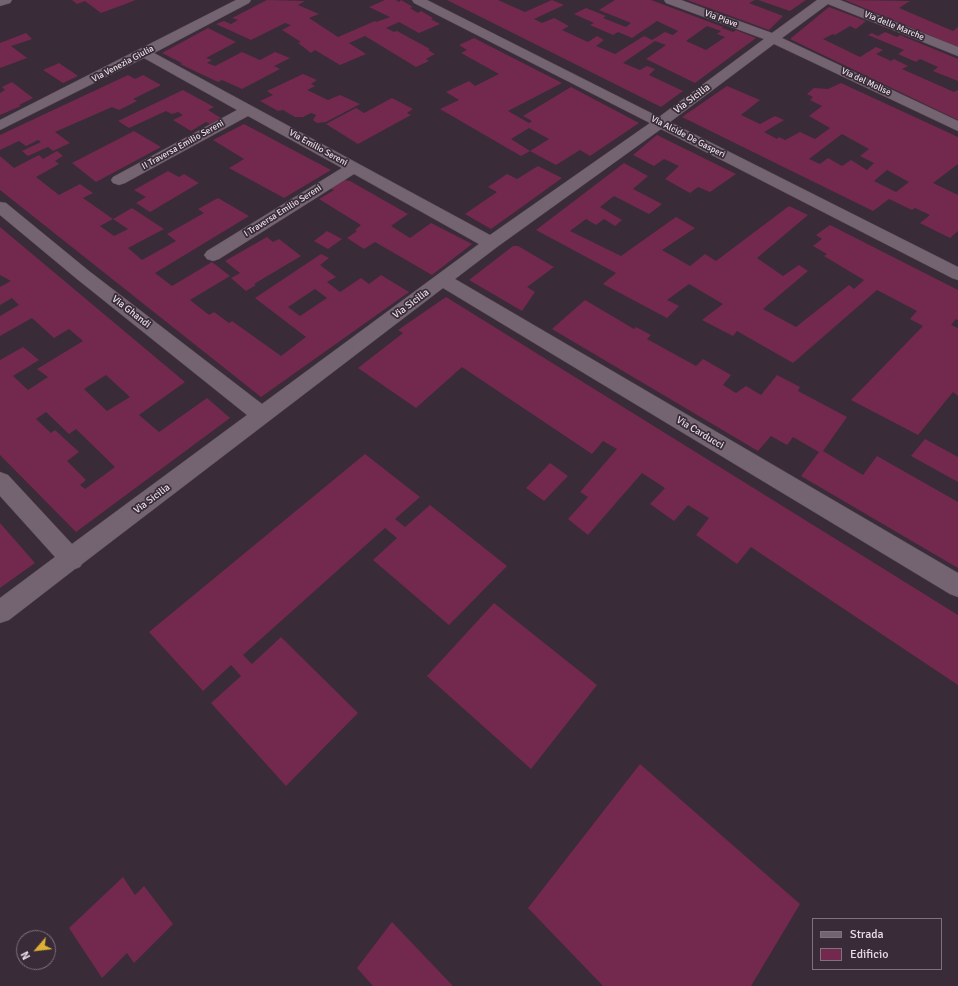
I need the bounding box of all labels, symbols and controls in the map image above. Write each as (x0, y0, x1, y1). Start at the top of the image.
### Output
street label: Via Piave (703, 8, 739, 30)
street label: Via delle Marche (862, 9, 926, 43)
street label: Via Venezia Giulia (90, 43, 156, 85)
street label: Via del Molise (839, 66, 893, 98)
street label: Via Sicilia (672, 82, 712, 116)
street label: Via Alcide De Gasperi (649, 114, 727, 160)
street label: II Traversa Emilio Sereni (140, 118, 226, 172)
street label: Via Emilio Sereni (287, 128, 349, 168)
street label: I Traversa Emilio Sereni (242, 183, 324, 239)
street label: Via Sicilia (391, 287, 431, 321)
street label: Via Ghandi (109, 293, 153, 331)
street label: Via Carducci (674, 414, 726, 452)
street label: Via Sicilia (132, 482, 172, 516)
legend (812, 918, 942, 970)
text: Strada (850, 927, 884, 942)
north arrow (16, 930, 56, 970)
text: Edificio (850, 947, 888, 962)
text: N (18, 949, 33, 962)

